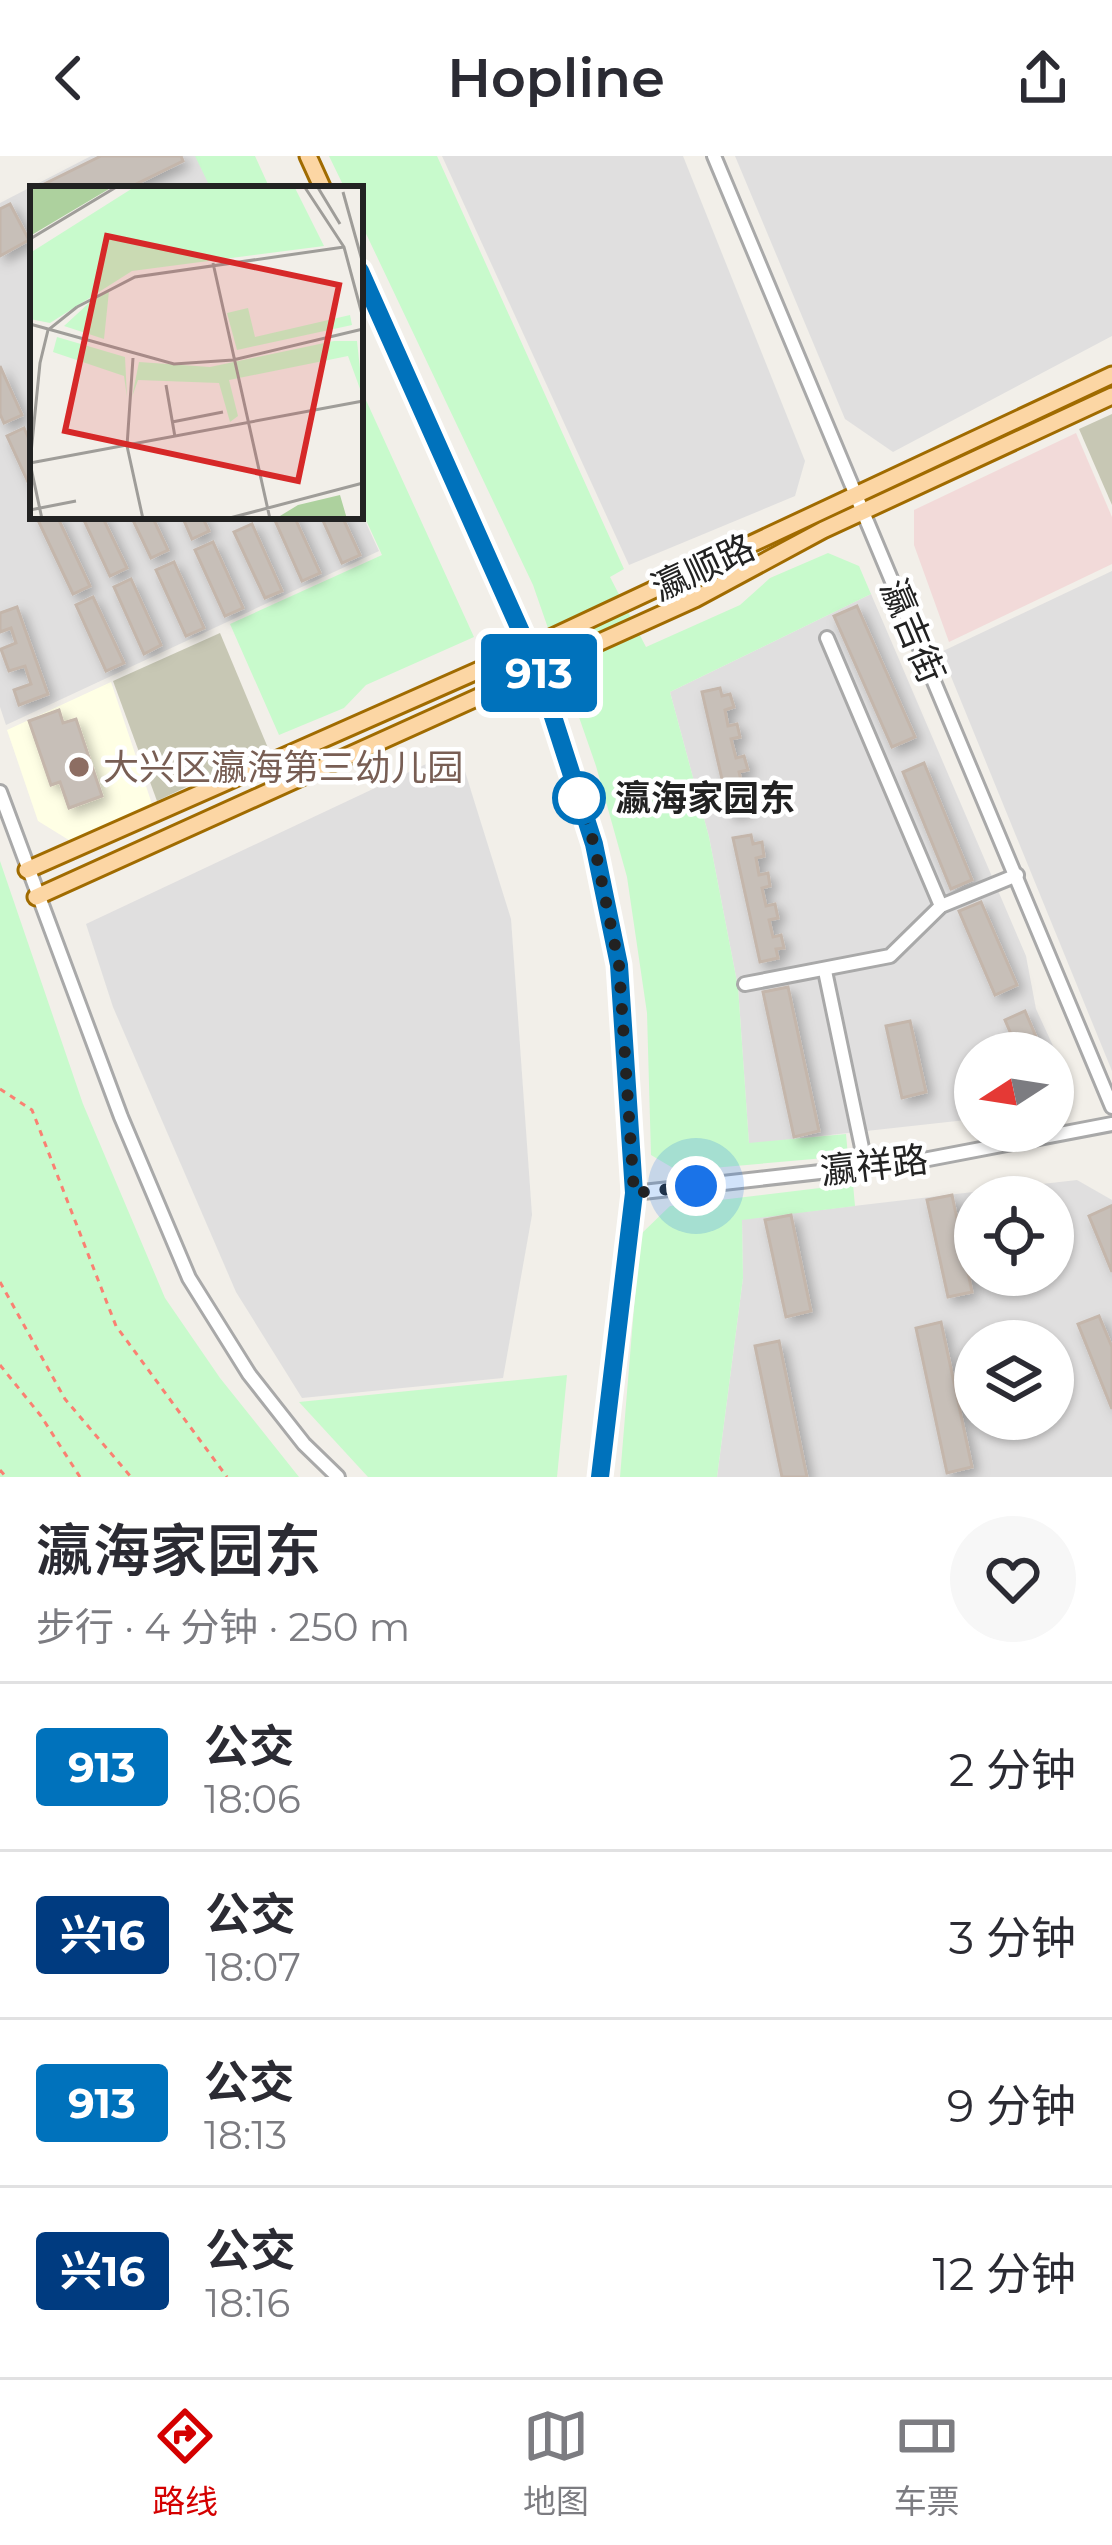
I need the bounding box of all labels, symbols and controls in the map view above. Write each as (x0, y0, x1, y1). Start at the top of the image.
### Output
icon: back (36, 45, 102, 111)
text: Hopline (447, 45, 665, 111)
icon: share (1010, 45, 1076, 111)
inset map (30, 186, 363, 519)
street label: 瀛顺路 (645, 524, 761, 610)
street label: 瀛吉街 (872, 573, 954, 689)
line badge: 913 (470, 634, 608, 712)
text: 913 (505, 647, 573, 699)
place label: 大兴区瀛海第三幼儿园 (103, 745, 463, 789)
marker: 大兴区瀛海第三幼儿园 (66, 754, 92, 780)
marker: 瀛海家园东 (554, 773, 604, 823)
place label: 瀛海家园东 (615, 776, 795, 820)
north arrow (954, 1032, 1074, 1152)
map controls (954, 1032, 1074, 1440)
street label: 瀛祥路 (818, 1137, 930, 1193)
your location (666, 1156, 726, 1216)
button: locate (954, 1176, 1074, 1296)
button: layers (954, 1320, 1074, 1440)
text: 瀛海家园东 (36, 1516, 321, 1585)
button: heart (950, 1516, 1076, 1642)
text: 步行 · 4 分钟 · 250 m (36, 1603, 410, 1651)
text: 公交 (204, 1718, 294, 1773)
text: 913 (68, 1741, 136, 1793)
text: 2 分钟 (949, 1742, 1076, 1797)
text: 18:06 (204, 1775, 301, 1823)
text: 公交 (205, 1886, 295, 1941)
text: 兴16 (60, 1909, 145, 1961)
text: 3 分钟 (949, 1910, 1076, 1965)
text: 18:07 (205, 1943, 301, 1991)
text: 公交 (204, 2054, 294, 2109)
text: 913 (68, 2077, 136, 2129)
text: 9 分钟 (947, 2078, 1076, 2133)
text: 18:13 (204, 2111, 287, 2159)
text: 公交 (205, 2222, 295, 2277)
text: 兴16 (60, 2245, 145, 2297)
text: 12 分钟 (932, 2246, 1076, 2301)
text: 18:16 (205, 2279, 290, 2327)
tab: 路线 (152, 2403, 218, 2523)
tab: 地图 (523, 2403, 589, 2523)
tab: 车票 (894, 2403, 960, 2523)

